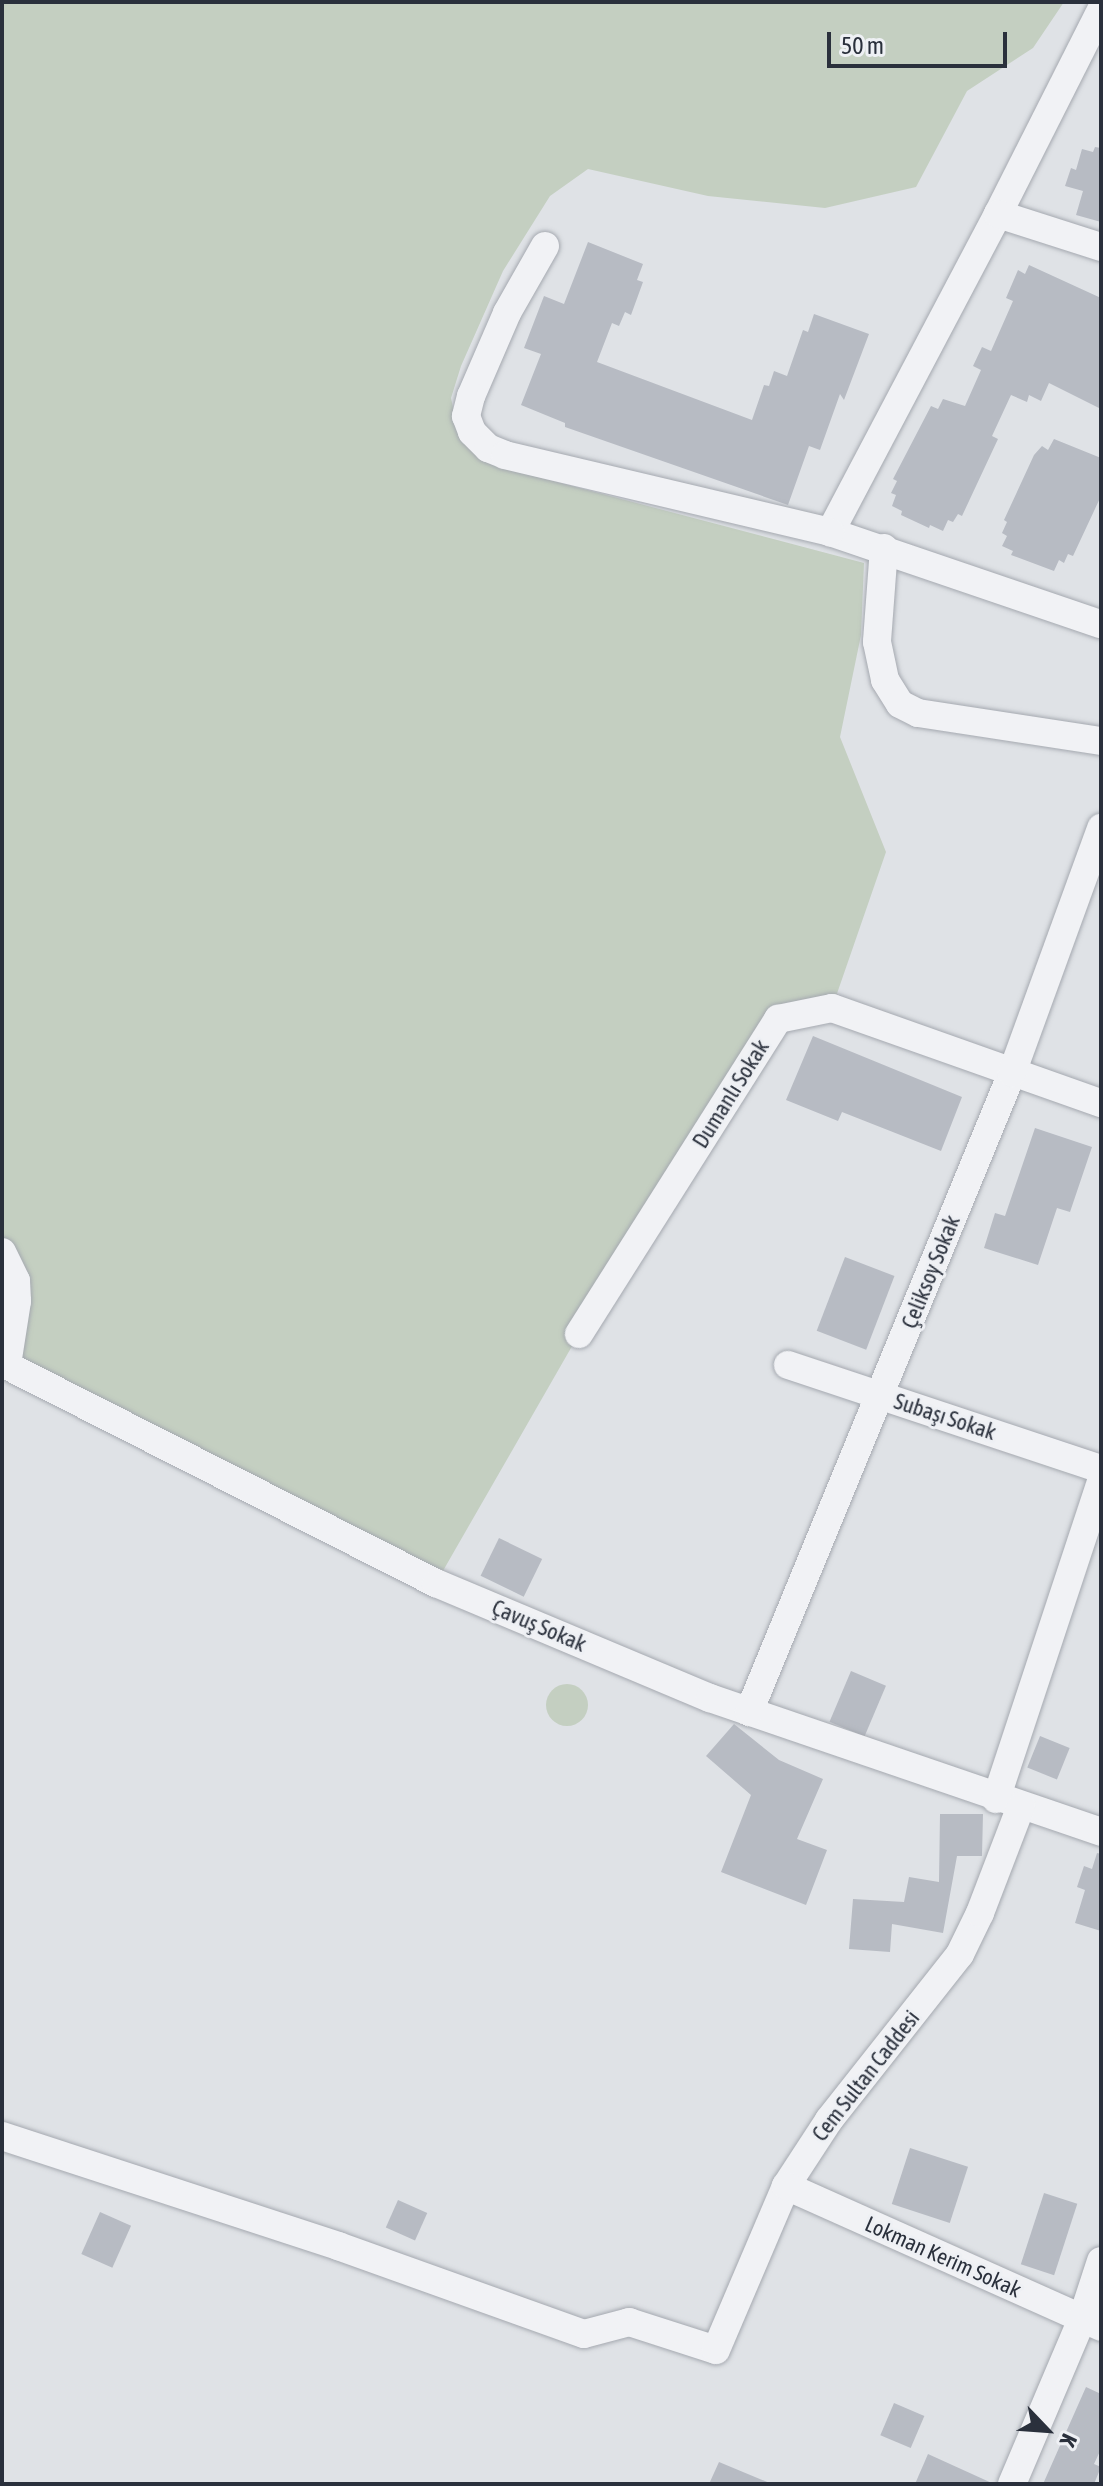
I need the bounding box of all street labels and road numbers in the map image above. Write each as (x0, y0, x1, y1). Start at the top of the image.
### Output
street label: Dumanlı Sokak (687, 1035, 775, 1153)
street label: Çeliksoy Sokak (896, 1212, 966, 1332)
street label: Subaşı Sokak (891, 1388, 999, 1446)
street label: Çavuş Sokak (488, 1594, 590, 1658)
street label: Cem Sultan Caddesi (807, 2005, 925, 2147)
street label: Lokman Kerim Sokak (861, 2211, 1025, 2303)

